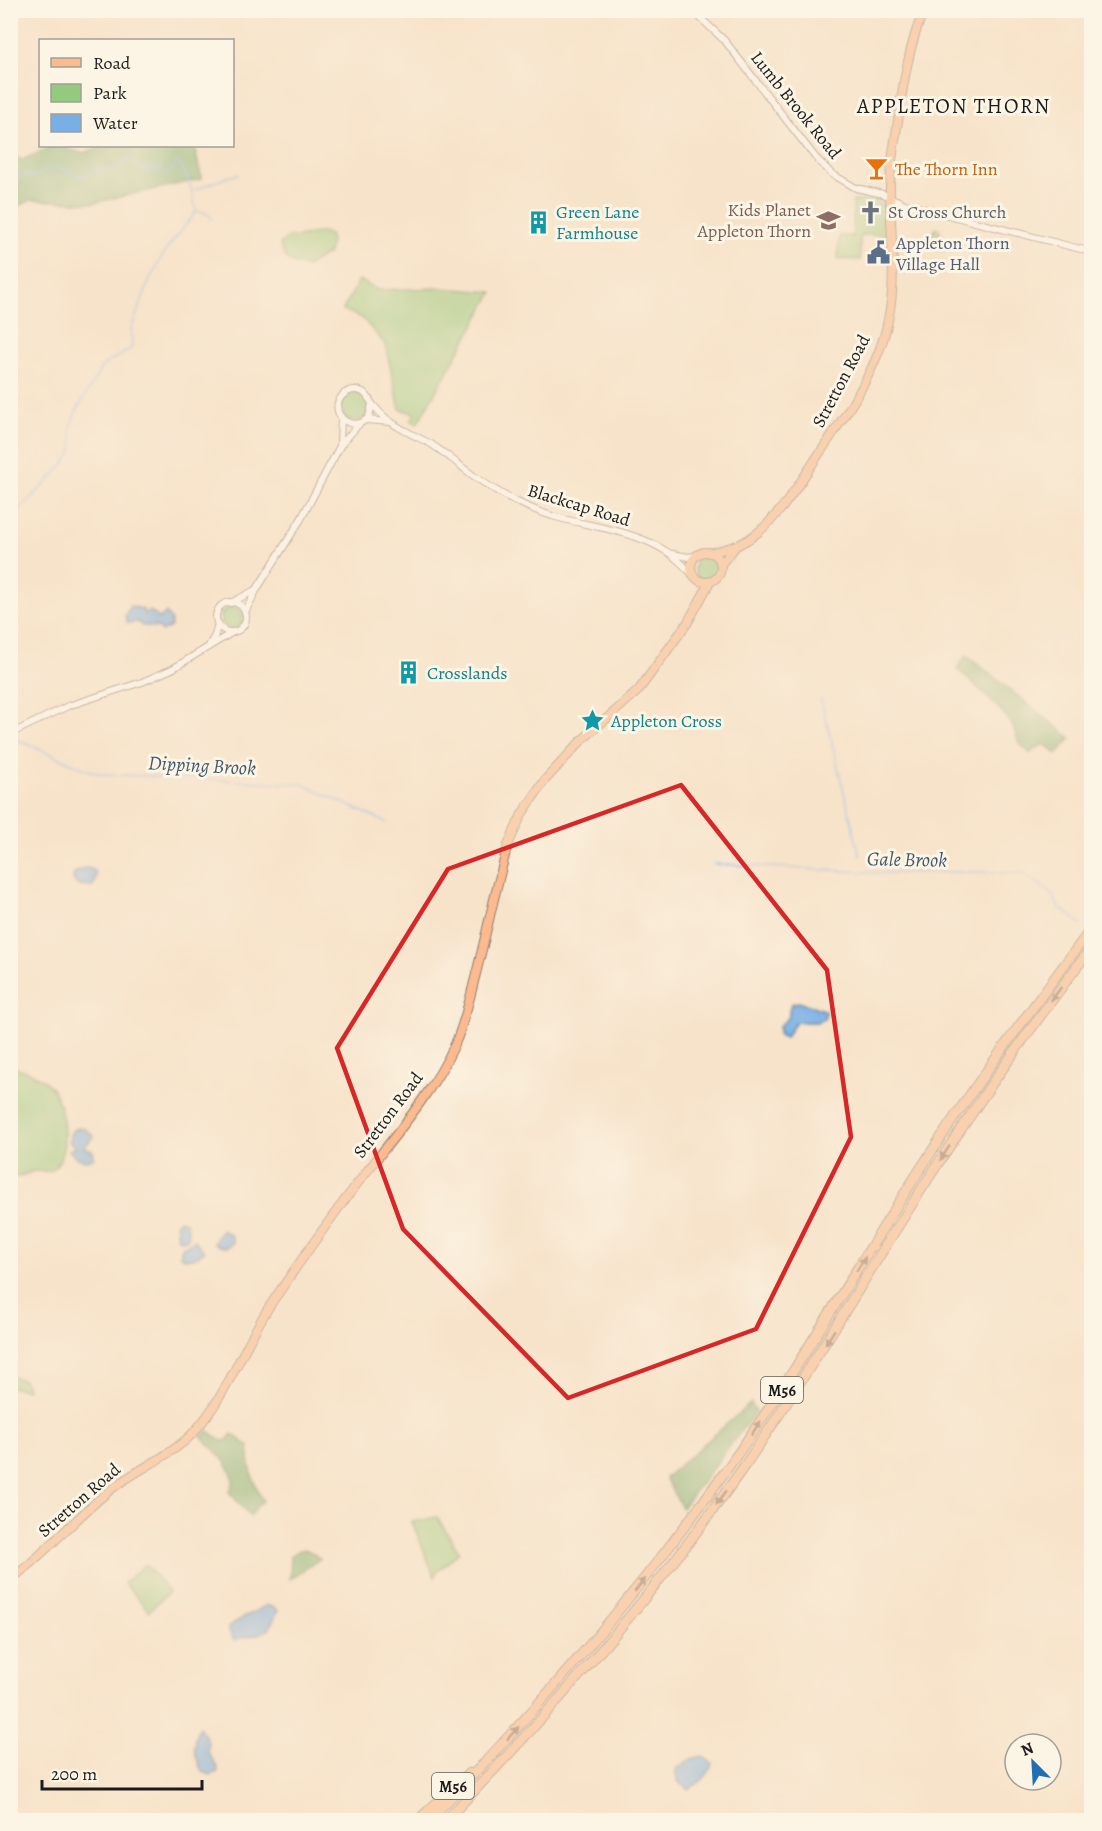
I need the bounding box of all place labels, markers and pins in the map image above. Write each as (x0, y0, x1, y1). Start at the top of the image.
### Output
bar icon: The Thorn Inn (864, 156, 890, 182)
place label: The Thorn Inn (895, 157, 998, 181)
place label: Kids Planet Appleton Thorn (697, 198, 811, 243)
church icon: St Cross Church (857, 199, 883, 225)
place label: Green Lane Farmhouse (556, 200, 639, 245)
place label: St Cross Church (888, 200, 1007, 224)
school or university icon: Kids Planet Appleton Thorn (816, 207, 842, 233)
building icon: Green Lane Farmhouse (525, 209, 551, 235)
place label: Appleton Thorn Village Hall (895, 231, 1010, 276)
public building icon: Appleton Thorn Village Hall (865, 240, 891, 266)
building icon: Crosslands (396, 660, 422, 686)
place label: Crosslands (427, 661, 508, 685)
place icon: Appleton Cross (580, 708, 606, 734)
place label: Appleton Cross (610, 709, 722, 733)

